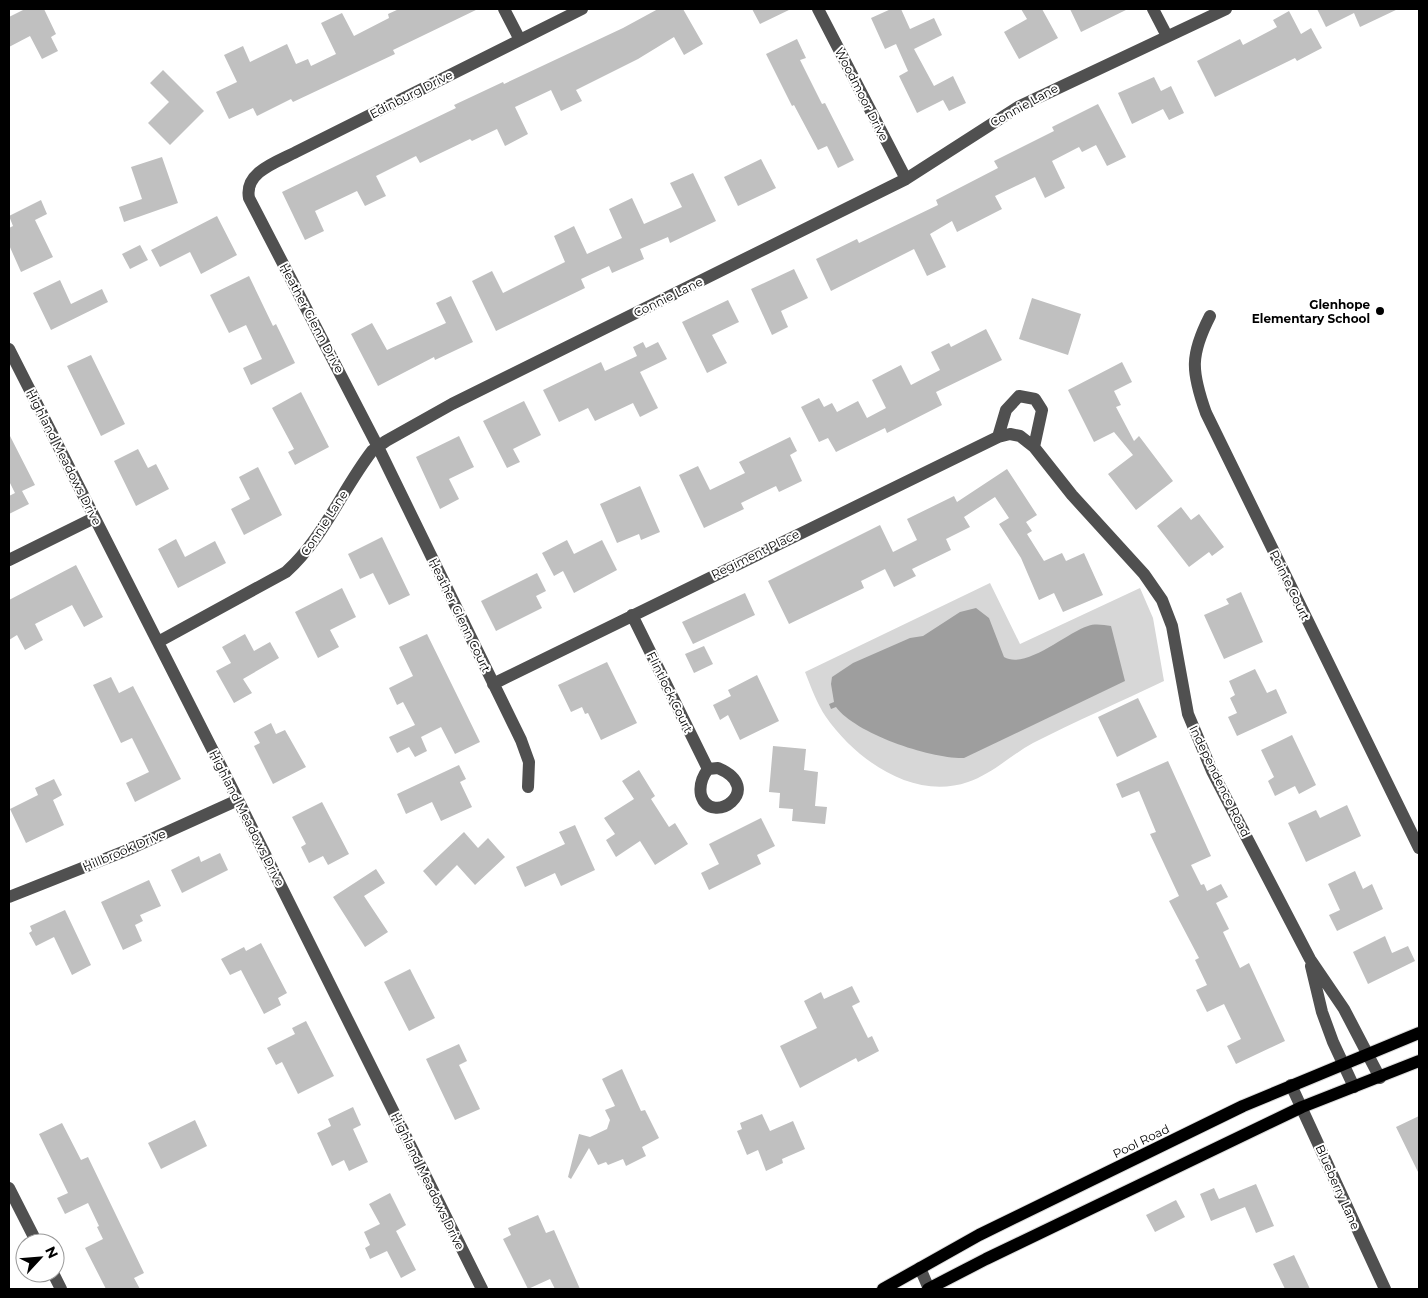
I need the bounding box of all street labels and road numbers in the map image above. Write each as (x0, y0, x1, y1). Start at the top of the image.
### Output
street label: Woodmoor Drive (832, 45, 892, 143)
street label: Edinburg Drive (367, 67, 455, 121)
street label: Connie Lane (988, 80, 1060, 130)
street label: Heather Glenn Drive (277, 260, 347, 376)
street label: Connie Lane (631, 274, 705, 320)
street label: Highland Meadows Drive (23, 386, 105, 528)
street label: Connie Lane (297, 487, 351, 559)
street label: Regiment Place (708, 526, 802, 582)
street label: Pointe Court (1267, 548, 1313, 623)
street label: Heather Glenn Court (426, 556, 494, 675)
street label: Flintlock Court (644, 649, 696, 735)
street label: Independence Road (1186, 723, 1254, 839)
street label: Highland Meadows Drive (206, 747, 288, 889)
street label: Hillbrook Drive (80, 826, 168, 874)
street label: Highland Meadows Drive (388, 1110, 468, 1252)
street label: Pool Road (1110, 1121, 1172, 1161)
street label: Blueberry Lane (1313, 1142, 1363, 1232)

